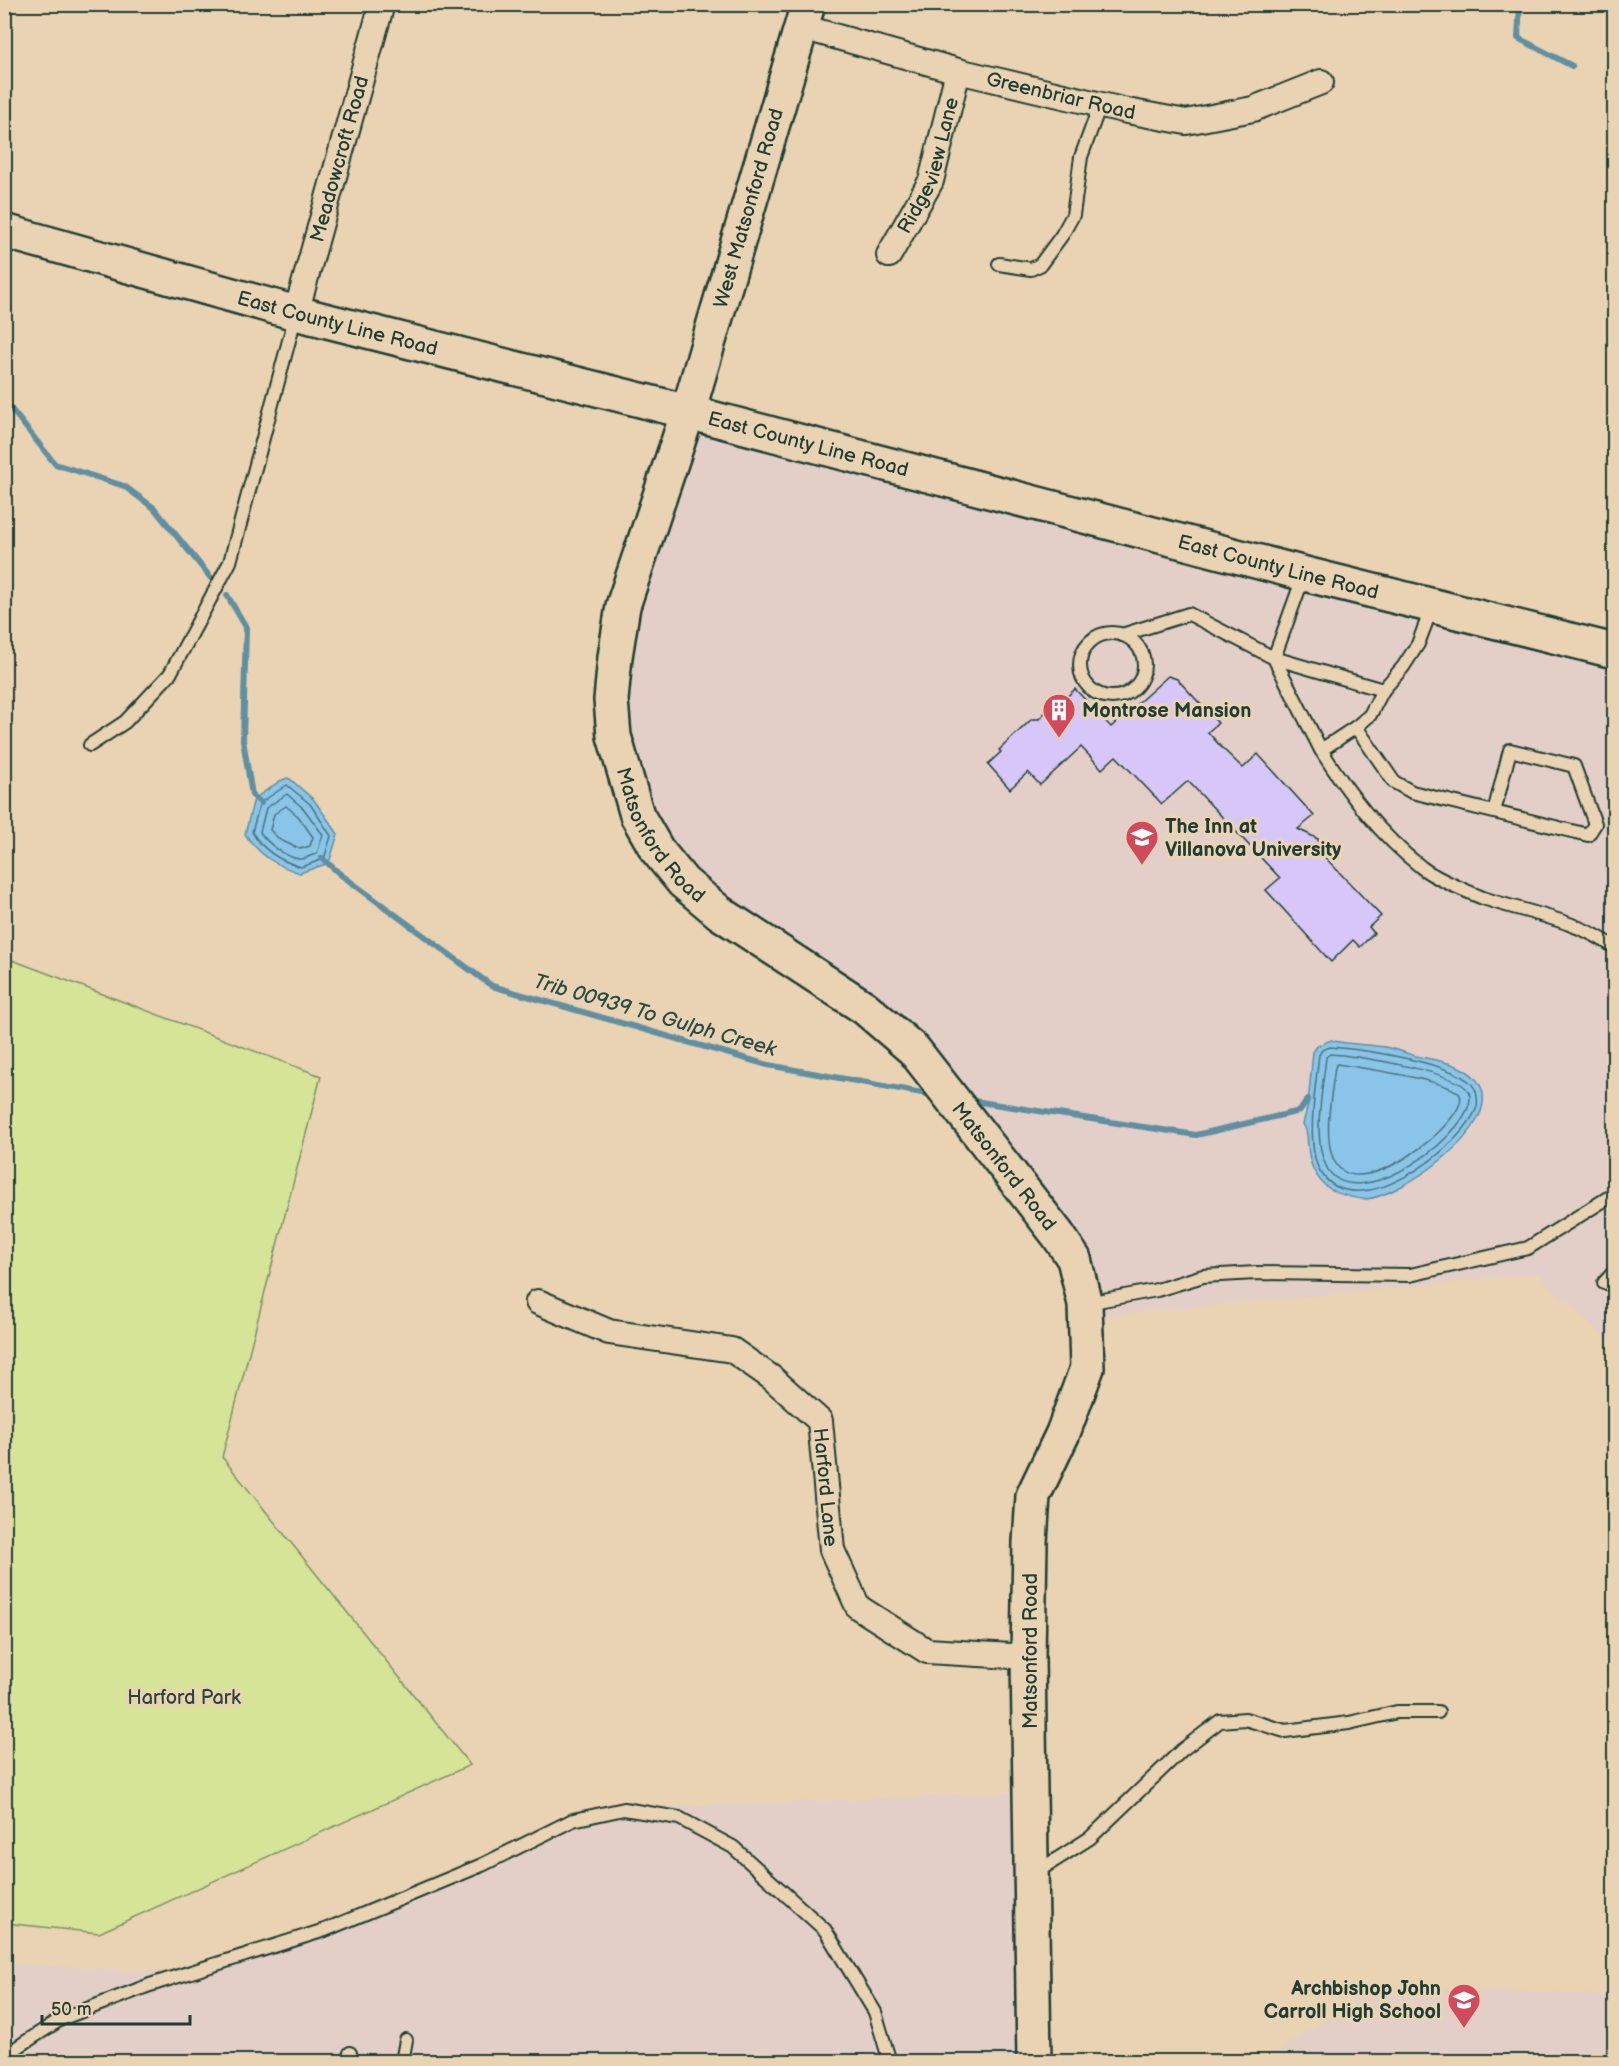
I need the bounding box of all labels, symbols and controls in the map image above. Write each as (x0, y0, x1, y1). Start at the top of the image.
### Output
street label: Greenbriar Road (984, 67, 1137, 125)
street label: Meadowcroft Road (305, 73, 374, 245)
street label: Ridgeview Lane (893, 95, 964, 238)
street label: West Matsonford Road (709, 106, 789, 311)
street label: East County Line Road (234, 286, 440, 361)
street label: East County Line Road (705, 407, 911, 482)
street label: East County Line Road (1175, 530, 1381, 605)
building icon: Montrose Mansion (1041, 692, 1077, 739)
place label: Montrose Mansion (1082, 699, 1251, 723)
street label: Matsonford Road (611, 765, 710, 908)
place label: The Inn at Villanova University (1165, 815, 1342, 862)
school or university icon: The Inn at Villanova University (1124, 819, 1160, 866)
water label: Trib 00939 To Gulph Creek (531, 969, 780, 1062)
street label: Matsonford Road (946, 1098, 1061, 1236)
street label: Harford Lane (808, 1427, 843, 1548)
street label: Matsonford Road (1019, 1573, 1043, 1729)
park label: Harford Park (127, 1686, 241, 1710)
place label: Archbishop John Carroll High School (1264, 1977, 1441, 2024)
school or university icon: Archbishop John Carroll High School (1446, 1982, 1482, 2029)
scale bar (42, 1988, 190, 2026)
text: 50 m (51, 1999, 92, 2020)

